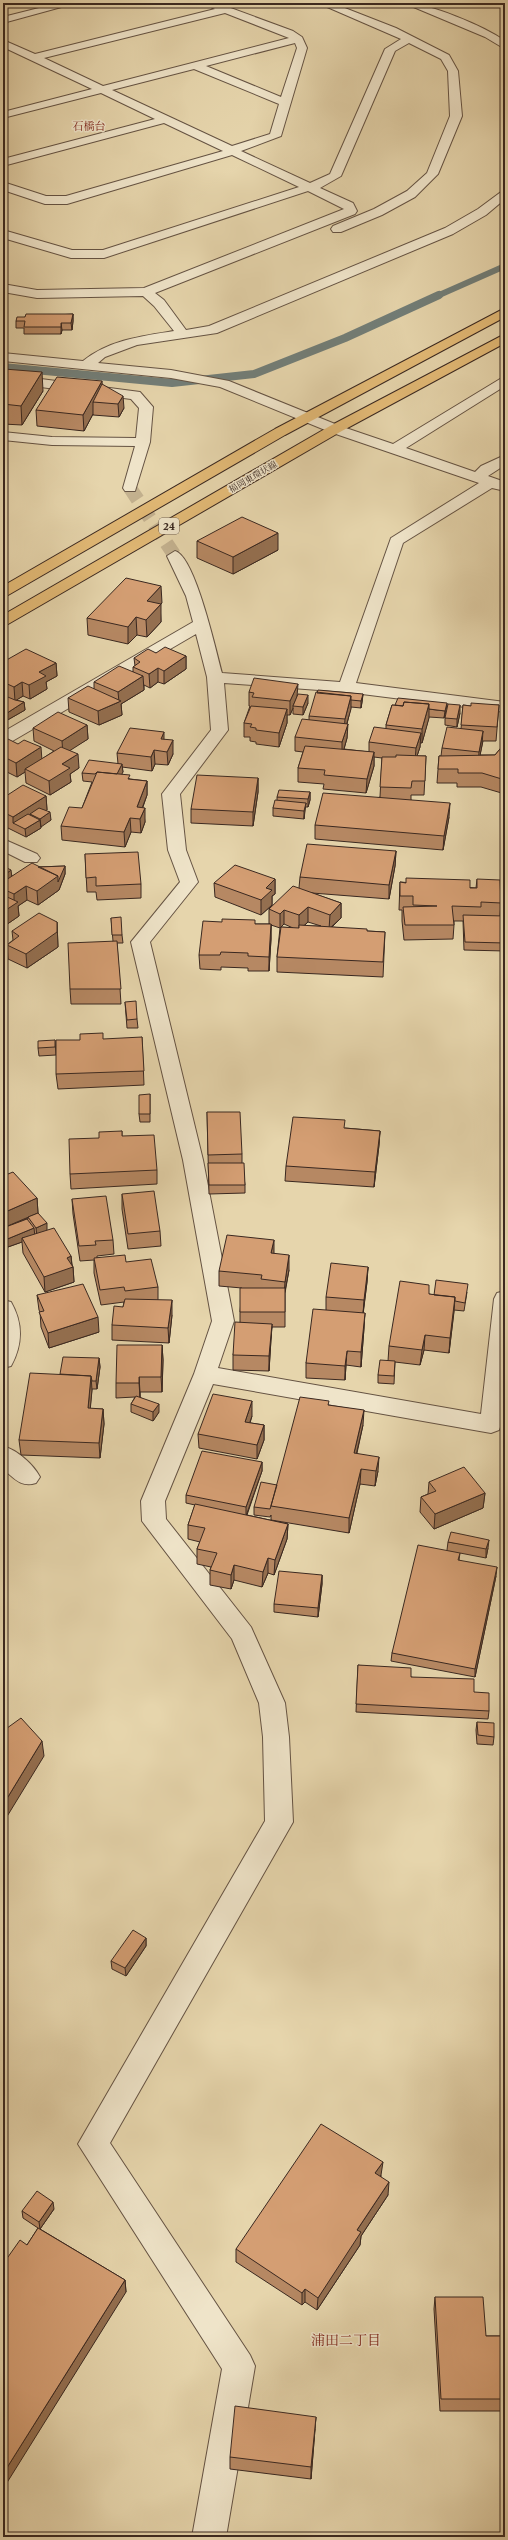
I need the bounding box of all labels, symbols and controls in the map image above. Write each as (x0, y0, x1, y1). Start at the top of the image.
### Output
district label: 石橋台 (73, 119, 106, 133)
street label: 福岡東環状線 (226, 458, 279, 495)
road number: 24 (159, 518, 179, 534)
district label: 浦田二丁目 (311, 2331, 381, 2349)

